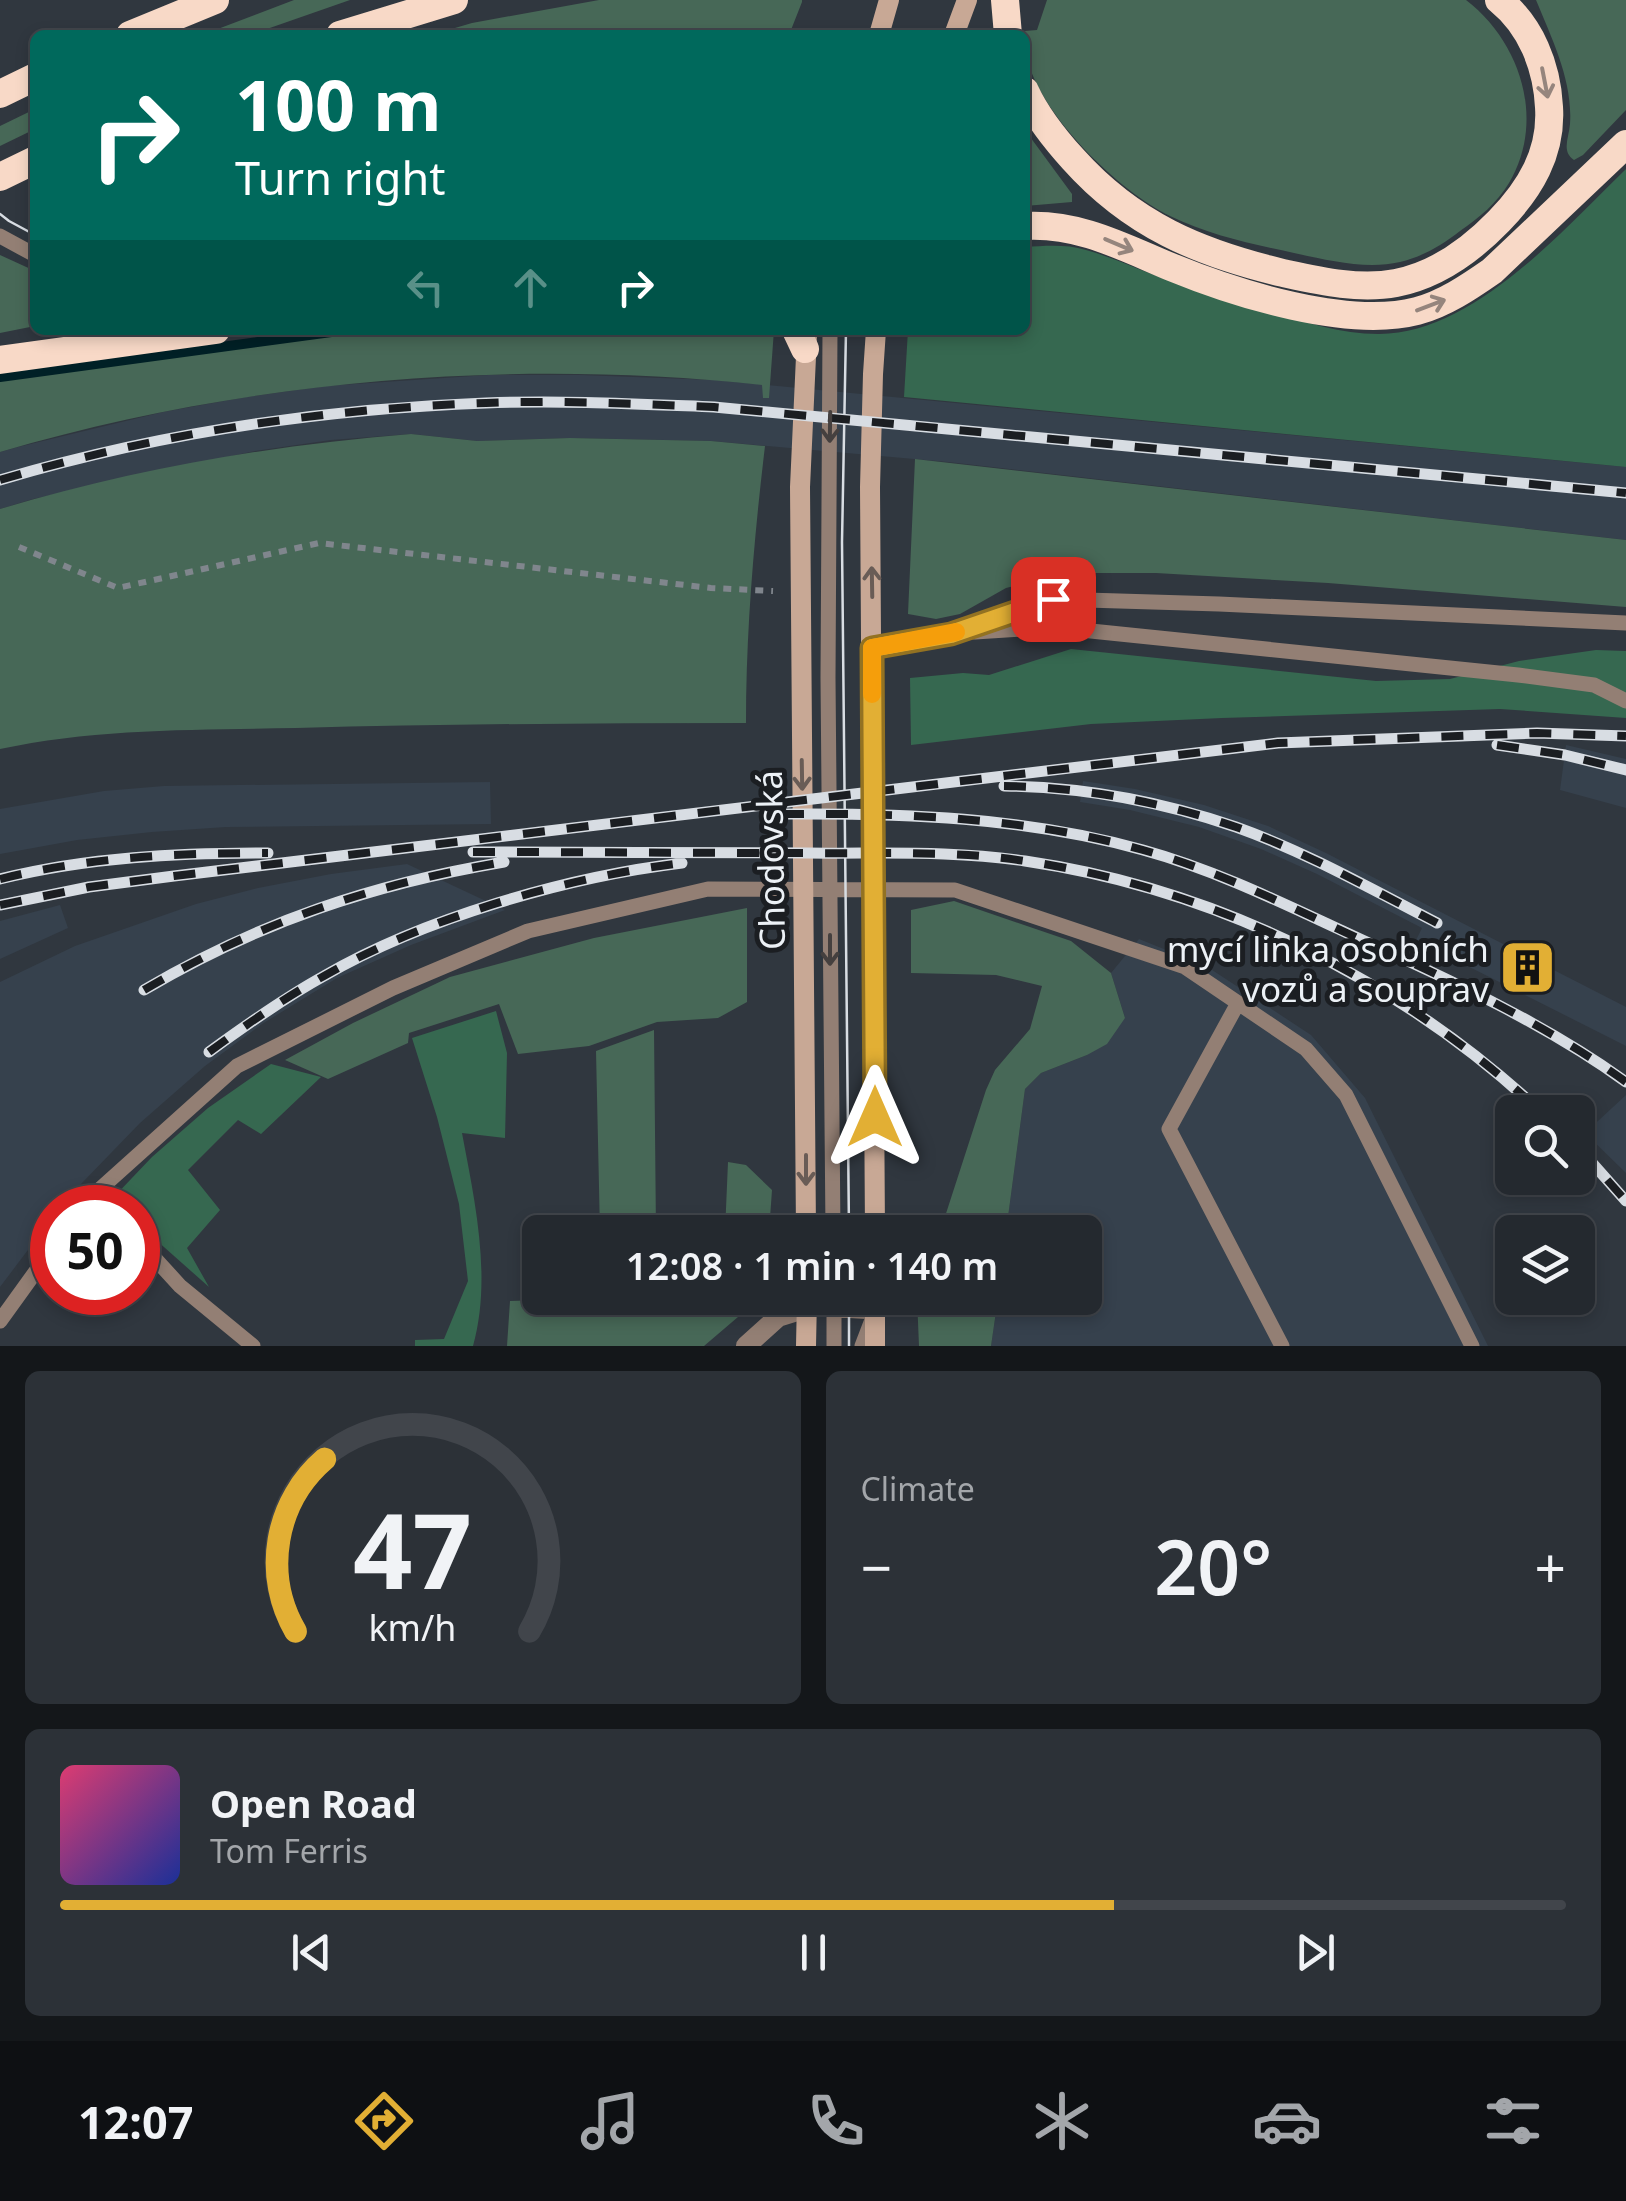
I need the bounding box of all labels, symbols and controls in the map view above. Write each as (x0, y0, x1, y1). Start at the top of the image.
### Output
text: 100 m (235, 56, 442, 152)
one-way arrow (1537, 66, 1556, 98)
icon: right (70, 70, 200, 200)
text: Turn right (235, 147, 446, 208)
one-way arrow (1104, 237, 1134, 255)
icon: left (398, 260, 453, 315)
icon: ahead (503, 260, 558, 315)
icon: right (608, 260, 663, 315)
one-way arrow (1415, 294, 1446, 312)
one-way arrow (820, 411, 839, 443)
pin (1011, 557, 1096, 642)
one-way arrow (862, 567, 881, 599)
icon: arrive (1026, 572, 1081, 627)
one-way arrow (792, 758, 812, 791)
street label: Chodovská (745, 770, 795, 950)
place label: mycí linka osobních vozů a souprav (1167, 925, 1489, 1012)
one-way arrow (820, 934, 840, 966)
building icon: mycí linka osobních vozů a souprav (1498, 938, 1558, 998)
position arrow (823, 1065, 927, 1169)
map controls (1495, 1095, 1595, 1315)
button: search (1495, 1095, 1595, 1195)
one-way arrow (796, 1153, 815, 1185)
speed limit sign: 50 (30, 1185, 160, 1315)
button: layers (1495, 1215, 1595, 1315)
text: 12:08 · 1 min · 140 m (626, 1239, 998, 1291)
text: Climate (861, 1467, 975, 1510)
text: 47 (353, 1478, 472, 1619)
text: 20° (1154, 1515, 1272, 1617)
text: − (861, 1529, 892, 1604)
text: + (1535, 1529, 1566, 1604)
text: km/h (369, 1603, 457, 1651)
text: Open Road (210, 1777, 417, 1829)
text: Tom Ferris (210, 1829, 368, 1872)
icon: previous (284, 1925, 339, 1980)
icon: pause (786, 1925, 841, 1980)
icon: next (1288, 1925, 1343, 1980)
icon: directions (349, 2086, 419, 2156)
icon: music (575, 2086, 645, 2156)
icon: phone (801, 2086, 871, 2156)
icon: climate (1027, 2086, 1097, 2156)
icon: car (1252, 2086, 1322, 2156)
icon: filters (1478, 2086, 1548, 2156)
text: 12:07 (78, 2091, 193, 2152)

